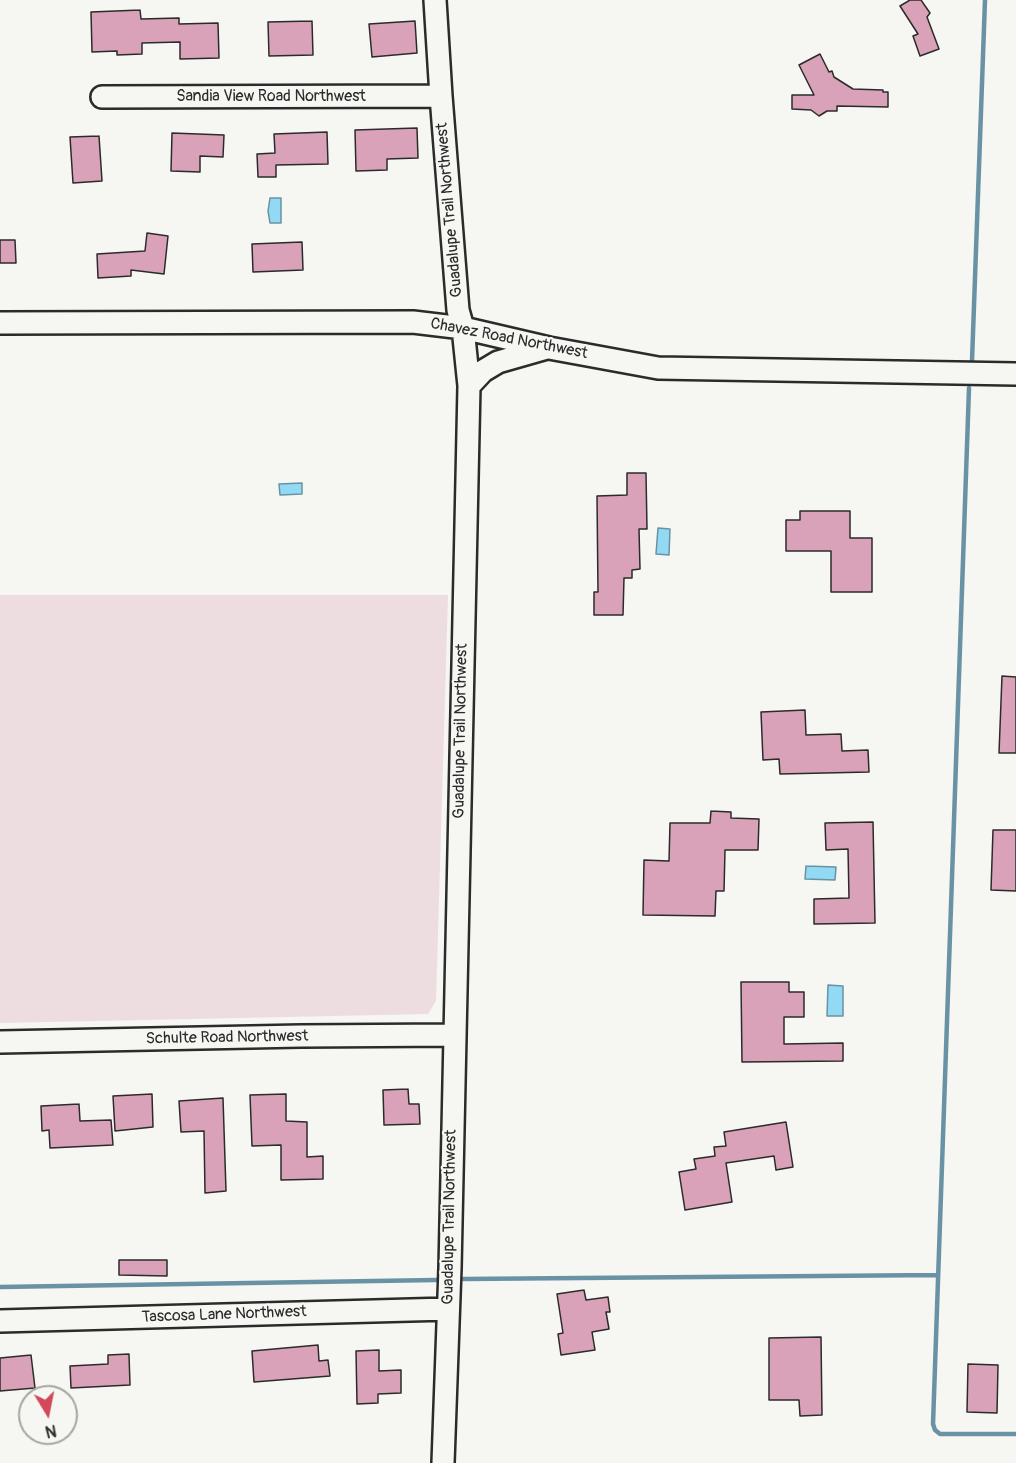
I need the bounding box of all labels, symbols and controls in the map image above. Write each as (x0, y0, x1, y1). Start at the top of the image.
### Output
street label: Sandia View Road Northwest (176, 87, 366, 107)
street label: Guadalupe Trail Northwest (433, 122, 467, 298)
street label: Chavez Road Northwest (429, 314, 589, 364)
street label: Guadalupe Trail Northwest (450, 643, 472, 819)
street label: Schulte Road Northwest (146, 1027, 308, 1049)
street label: Guadalupe Trail Northwest (439, 1129, 461, 1305)
street label: Tascosa Lane Northwest (141, 1303, 307, 1327)
north arrow (18, 1385, 78, 1445)
text: N (44, 1420, 58, 1442)

